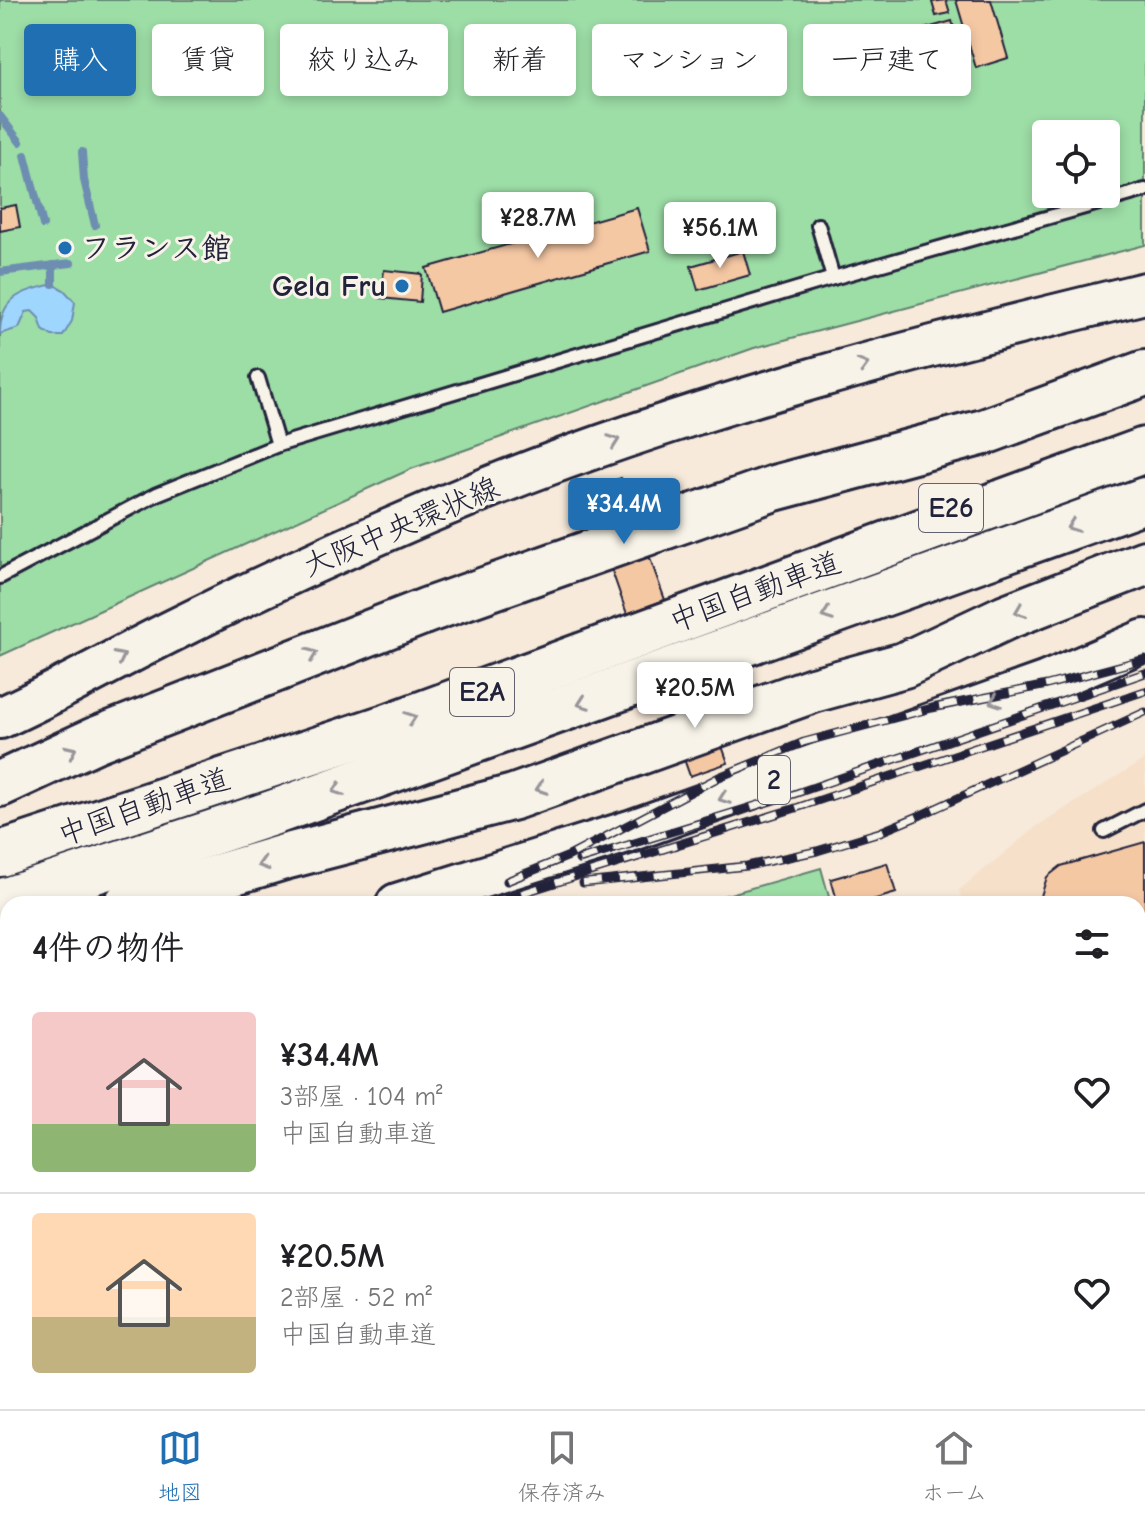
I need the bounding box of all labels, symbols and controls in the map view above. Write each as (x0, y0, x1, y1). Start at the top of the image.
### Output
chip: 購入 (24, 24, 136, 96)
chip: 賃貸 (152, 24, 264, 96)
chip: 絞り込み (280, 24, 448, 96)
chip: 新着 (464, 24, 576, 96)
chip: マンション (592, 24, 787, 96)
chip: 一戸建て (803, 24, 971, 96)
map controls (1032, 120, 1120, 208)
button: locate (1032, 120, 1120, 208)
pin: ¥28.7M (473, 192, 603, 260)
pin: ¥56.1M (655, 202, 785, 270)
text: ¥28.7M (500, 203, 576, 233)
text: ¥56.1M (682, 213, 758, 243)
place label: フランス館 (81, 231, 231, 266)
marker: フランス館 (56, 239, 74, 257)
place label: Gela Fru (272, 269, 386, 304)
marker: Gela Fru (393, 277, 411, 295)
one-way arrow (855, 358, 869, 375)
one-way arrow (606, 435, 620, 451)
street label: 大阪中央環状線 (298, 470, 504, 584)
pin: ¥34.4M (559, 478, 689, 546)
road number: E26 (919, 484, 983, 532)
text: ¥34.4M (586, 489, 662, 519)
one-way arrow (1065, 517, 1079, 533)
street label: 中国自動車道 (664, 545, 846, 639)
one-way arrow (1014, 602, 1028, 618)
one-way arrow (821, 605, 835, 622)
one-way arrow (304, 647, 318, 664)
one-way arrow (111, 652, 126, 667)
pin: ¥20.5M (630, 662, 760, 730)
road number: E2A (450, 668, 514, 716)
text: ¥20.5M (655, 673, 735, 703)
one-way arrow (989, 691, 1003, 707)
one-way arrow (576, 693, 590, 710)
one-way arrow (403, 711, 417, 727)
one-way arrow (63, 745, 77, 761)
road number: 2 (758, 756, 790, 804)
street label: 中国自動車道 (53, 761, 235, 853)
one-way arrow (534, 778, 548, 794)
one-way arrow (331, 780, 345, 797)
one-way arrow (718, 788, 732, 804)
one-way arrow (256, 854, 270, 871)
icon: filters (1070, 922, 1114, 966)
text: 4件の物件 (32, 928, 184, 968)
text: ¥34.4M (280, 1035, 379, 1075)
icon: home (96, 1044, 192, 1140)
icon: heart (1070, 1070, 1114, 1114)
text: 3部屋 · 104 m² (280, 1082, 442, 1112)
text: 中国自動車道 (280, 1119, 436, 1149)
text: ¥20.5M (280, 1236, 385, 1276)
icon: home (96, 1245, 192, 1341)
icon: heart (1070, 1271, 1114, 1315)
text: 2部屋 · 52 m² (280, 1283, 432, 1313)
text: 中国自動車道 (280, 1320, 436, 1350)
tab: 地図 (158, 1426, 202, 1506)
tab: 保存済み (518, 1426, 606, 1506)
tab: ホーム (922, 1426, 987, 1506)

